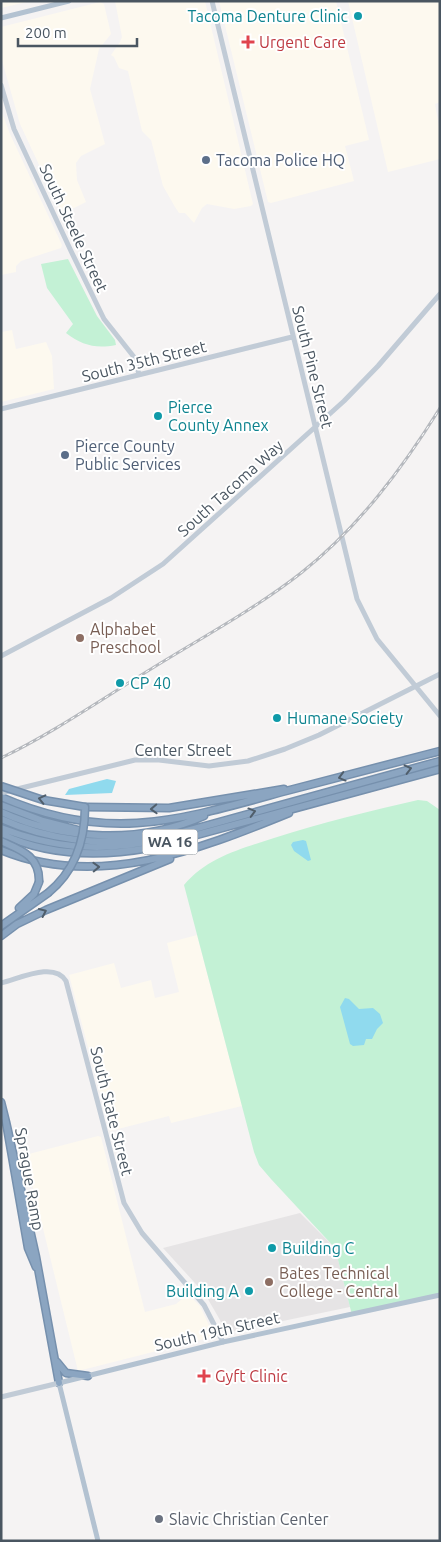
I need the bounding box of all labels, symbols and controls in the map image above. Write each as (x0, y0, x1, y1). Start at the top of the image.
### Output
place label: Tacoma Denture Clinic (187, 7, 349, 25)
marker: Tacoma Denture Clinic (352, 10, 364, 22)
scale bar (18, 15, 136, 47)
text: 200 m (25, 24, 67, 41)
place label: Urgent Care (259, 33, 346, 51)
marker: Urgent Care (241, 35, 255, 49)
place label: Tacoma Police HQ (216, 151, 345, 169)
marker: Tacoma Police HQ (200, 154, 212, 166)
street label: South Steele Street (36, 161, 112, 296)
street label: South Pine Street (289, 304, 337, 431)
street label: South 35th Street (80, 337, 209, 385)
place label: Pierce County Annex (168, 398, 269, 434)
marker: Pierce County Annex (152, 410, 164, 422)
street label: South Tacoma Way (174, 436, 287, 540)
place label: Pierce County Public Services (75, 437, 181, 473)
marker: Pierce County Public Services (59, 449, 71, 461)
place label: Alphabet Preschool (90, 620, 161, 656)
marker: Alphabet Preschool (74, 632, 86, 644)
place label: CP 40 (130, 674, 171, 692)
marker: CP 40 (114, 677, 126, 689)
place label: Humane Society (287, 709, 403, 727)
marker: Humane Society (271, 712, 283, 724)
street label: Center Street (134, 741, 232, 759)
one-way arrow (404, 764, 413, 775)
one-way arrow (338, 771, 346, 781)
one-way arrow (38, 794, 47, 805)
one-way arrow (149, 803, 157, 814)
one-way arrow (247, 807, 256, 818)
road number: WA 16 (142, 830, 198, 854)
one-way arrow (93, 862, 101, 872)
one-way arrow (38, 907, 47, 918)
street label: South State Street (87, 1045, 137, 1178)
street label: Sprague Ramp (12, 1126, 48, 1232)
place label: Building C (282, 1239, 355, 1257)
marker: Building C (266, 1242, 278, 1254)
place label: Bates Technical College - Central (279, 1264, 398, 1300)
marker: Bates Technical College - Central (263, 1276, 275, 1288)
place label: Building A (166, 1282, 240, 1300)
marker: Building A (243, 1285, 255, 1297)
street label: South 19th Street (153, 1308, 282, 1354)
place label: Gyft Clinic (215, 1367, 288, 1385)
marker: Gyft Clinic (197, 1369, 211, 1383)
place label: Slavic Christian Center (169, 1510, 329, 1528)
marker: Slavic Christian Center (153, 1513, 165, 1525)

